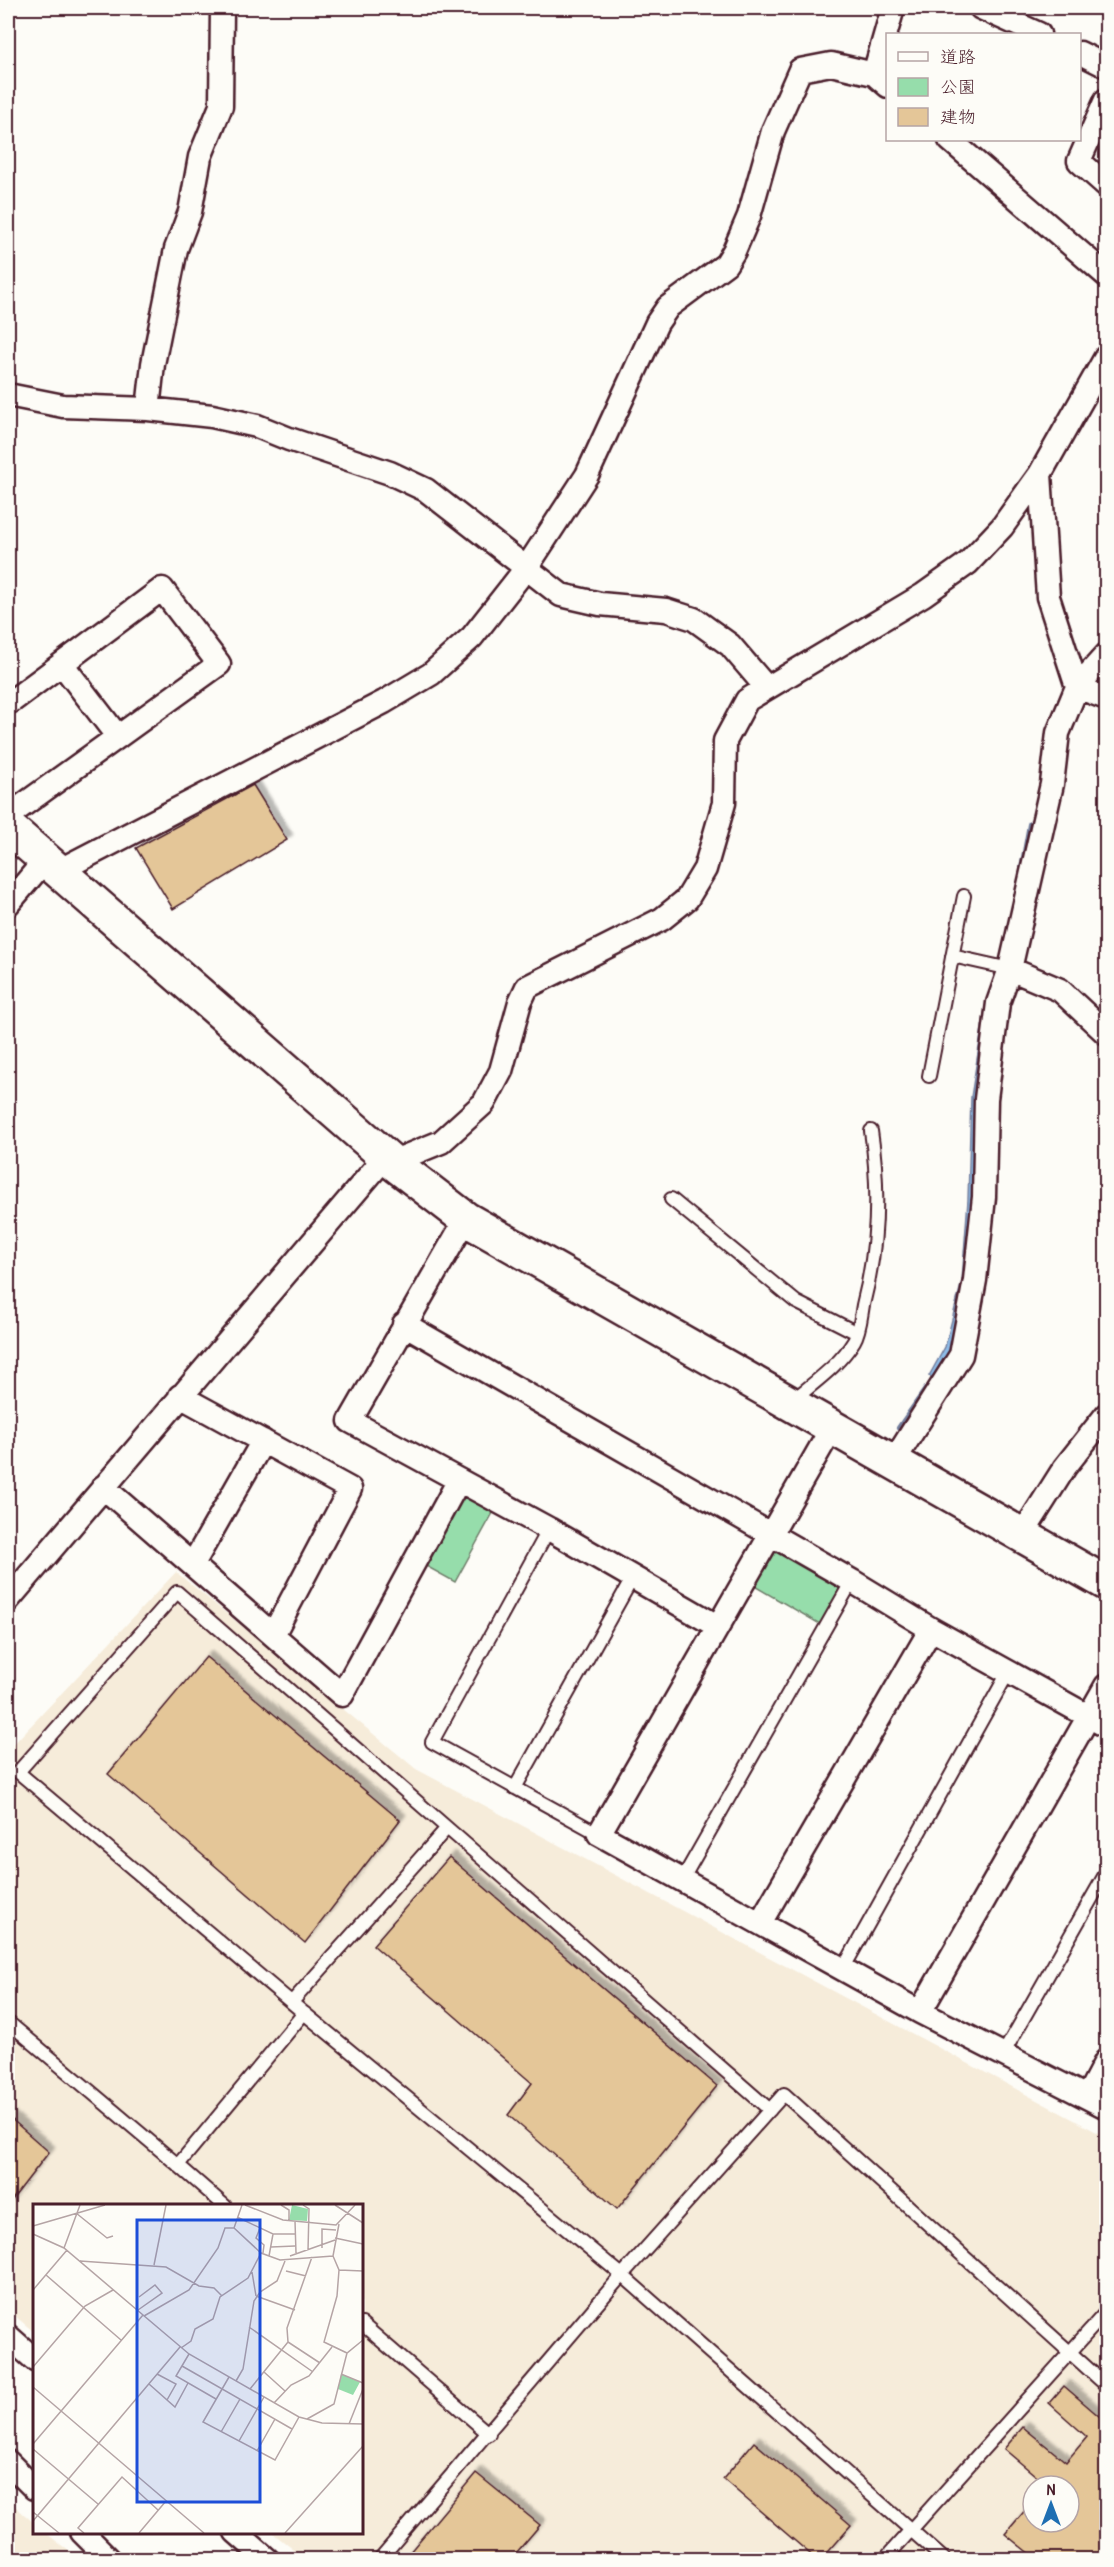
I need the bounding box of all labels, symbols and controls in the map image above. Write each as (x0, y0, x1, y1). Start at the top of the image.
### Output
legend (886, 33, 1081, 141)
text: 道路 (940, 44, 976, 69)
text: 公園 (940, 74, 976, 99)
text: 建物 (940, 104, 976, 129)
inset map (33, 2204, 363, 2534)
north arrow (1021, 2474, 1081, 2534)
text: N (1047, 2478, 1056, 2500)

